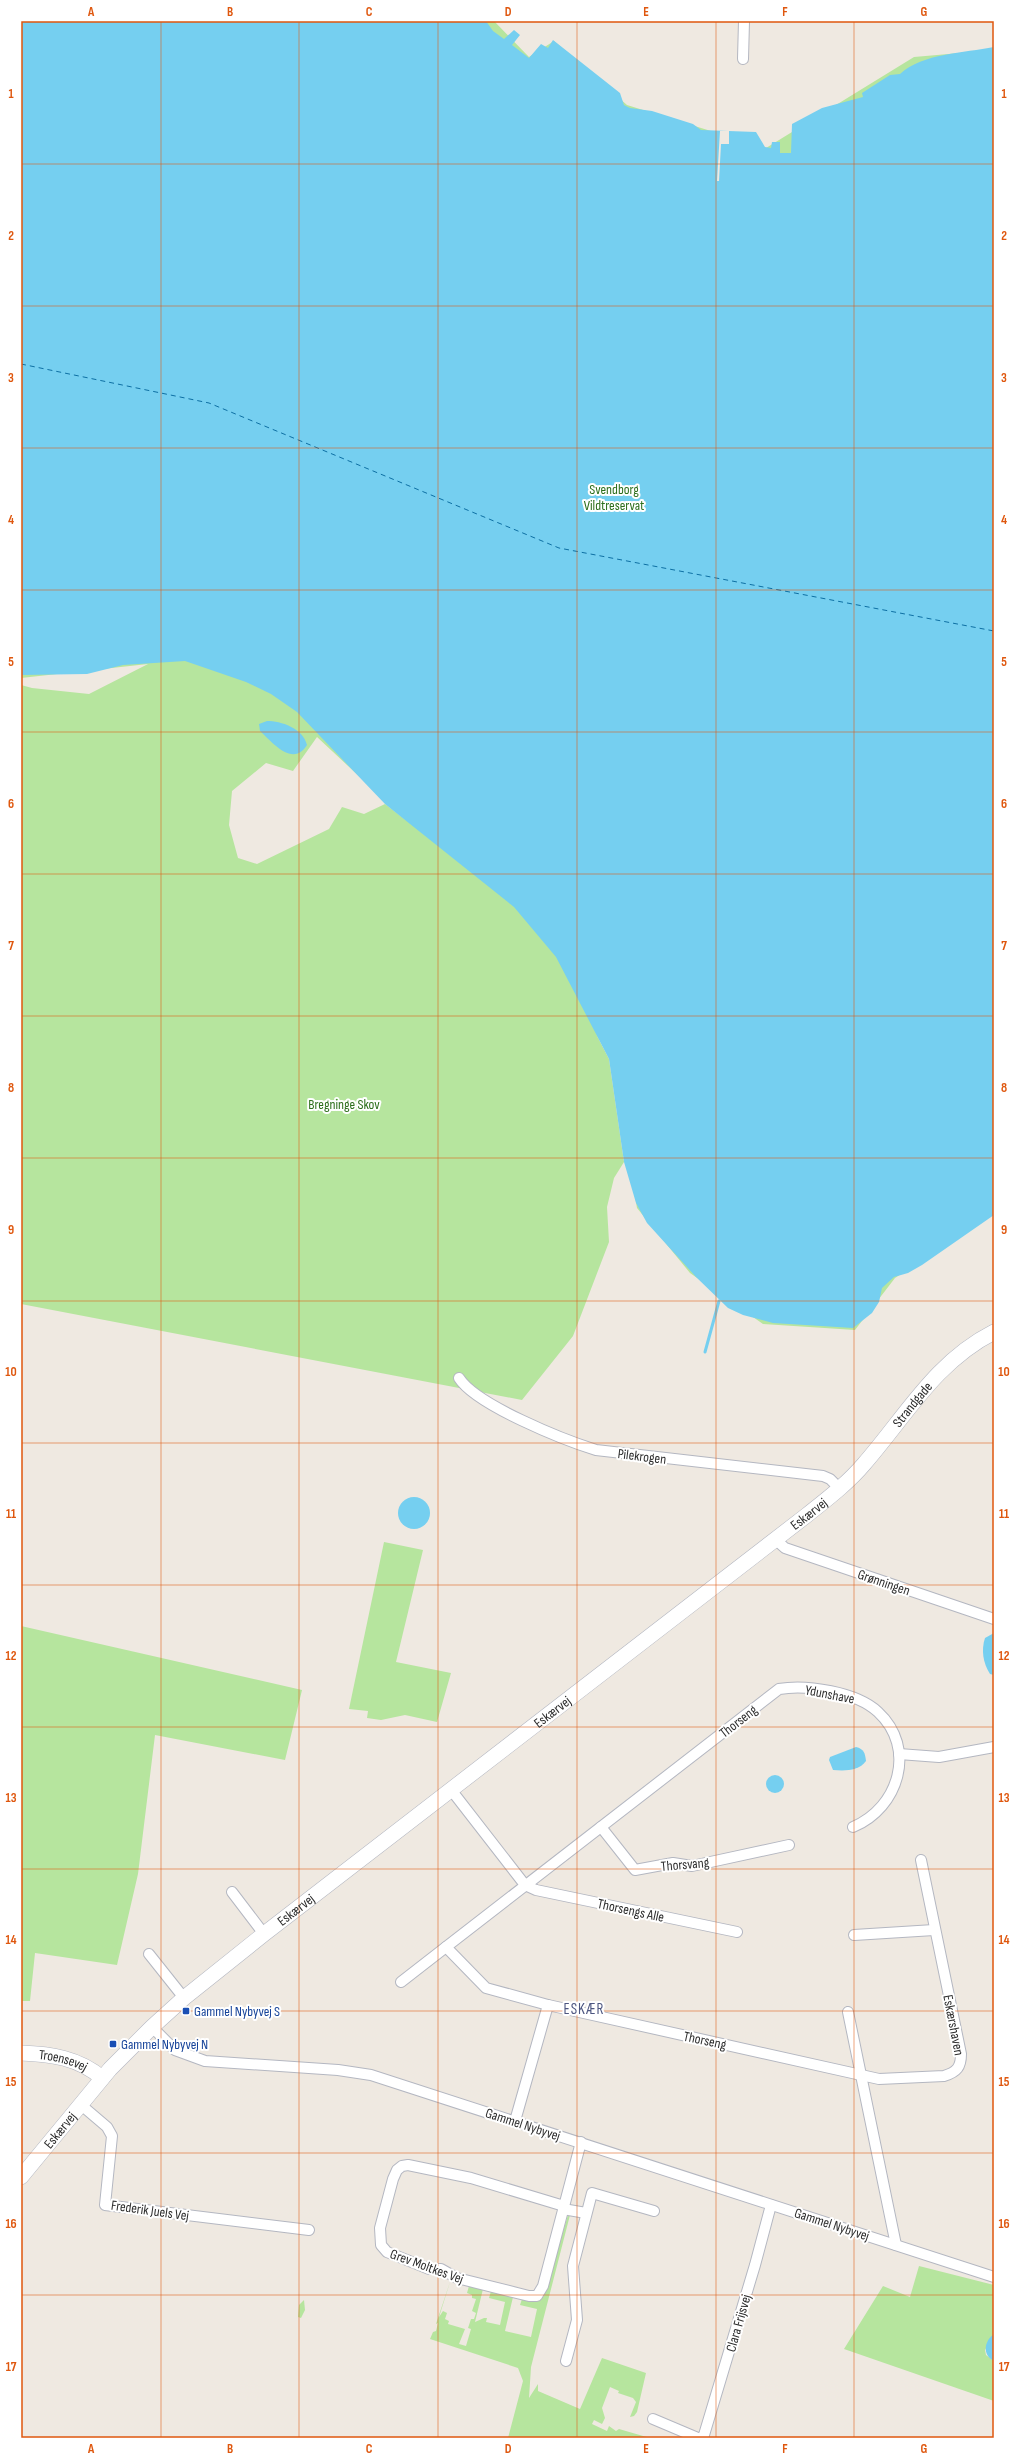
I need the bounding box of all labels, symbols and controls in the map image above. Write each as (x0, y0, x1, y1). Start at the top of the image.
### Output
text: A (87, 4, 95, 20)
text: B (227, 4, 233, 20)
text: C (366, 4, 373, 20)
text: D (505, 4, 512, 20)
text: E (643, 4, 649, 20)
text: F (782, 4, 788, 20)
text: G (921, 4, 928, 20)
text: 1 (8, 86, 14, 102)
text: 1 (1001, 86, 1007, 102)
text: 2 (8, 228, 14, 244)
text: 2 (1001, 228, 1007, 244)
text: 3 (8, 370, 14, 386)
text: 3 (1001, 370, 1007, 386)
park label: Svendborg Vildtreservat (584, 481, 644, 514)
text: 4 (8, 512, 14, 528)
text: 4 (1001, 512, 1007, 528)
text: 5 (8, 654, 14, 670)
text: 5 (1001, 654, 1007, 670)
text: 6 (8, 796, 14, 812)
text: 6 (1001, 796, 1007, 812)
text: 7 (8, 938, 14, 954)
text: 7 (1001, 938, 1007, 954)
text: 8 (8, 1080, 14, 1096)
text: 8 (1001, 1080, 1007, 1096)
park label: Bregninge Skov (308, 1096, 380, 1113)
text: 9 (8, 1222, 14, 1238)
text: 9 (1001, 1222, 1007, 1238)
text: 10 (5, 1364, 17, 1380)
text: 10 (998, 1364, 1010, 1380)
street label: Strandgade (889, 1378, 936, 1431)
street label: Pilekrogen (617, 1445, 667, 1468)
street label: Eskærvej (787, 1494, 831, 1534)
text: 11 (6, 1506, 16, 1522)
text: 11 (999, 1506, 1009, 1522)
street label: Grønningen (855, 1566, 912, 1599)
text: 12 (6, 1648, 17, 1664)
text: 12 (999, 1648, 1010, 1664)
street label: Ydunshave (804, 1681, 856, 1708)
street label: Eskærvej (531, 1692, 574, 1732)
street label: Thorseng (716, 1701, 761, 1741)
text: 13 (6, 1790, 17, 1806)
text: 13 (999, 1790, 1010, 1806)
street label: Thorsvang (660, 1854, 710, 1875)
street label: Eskærvej (274, 1890, 318, 1930)
street label: Thorsengs Alle (596, 1895, 666, 1926)
text: 14 (5, 1932, 17, 1948)
text: 14 (998, 1932, 1010, 1948)
street label: Eskærshaven (939, 1993, 968, 2057)
district label: ESKÆR (563, 2000, 605, 2019)
place label: Gammel Nybyvej S (194, 2003, 280, 2020)
marker: Gammel Nybyvej S (181, 2006, 191, 2016)
street label: Thorseng (682, 2028, 728, 2053)
place label: Gammel Nybyvej N (121, 2036, 208, 2053)
marker: Gammel Nybyvej N (108, 2039, 118, 2049)
street label: Troensevej (38, 2046, 91, 2075)
text: 15 (6, 2074, 17, 2090)
text: 15 (999, 2074, 1010, 2090)
street label: Gammel Nybyvej (483, 2104, 562, 2145)
street label: Eskærvej (40, 2109, 80, 2152)
street label: Frederik Juels Vej (110, 2197, 190, 2224)
street label: Gammel Nybyvej (792, 2204, 871, 2245)
text: 16 (5, 2216, 17, 2232)
text: 16 (998, 2216, 1010, 2232)
street label: Grev Moltkes Vej (388, 2245, 466, 2288)
street label: Clara Frijsvej (722, 2292, 755, 2354)
text: 17 (6, 2359, 17, 2375)
text: 17 (999, 2359, 1010, 2375)
text: A (87, 2441, 95, 2457)
text: B (227, 2441, 233, 2457)
text: C (366, 2441, 373, 2457)
text: D (505, 2441, 512, 2457)
text: E (643, 2441, 649, 2457)
text: F (782, 2441, 788, 2457)
text: G (921, 2441, 928, 2457)

